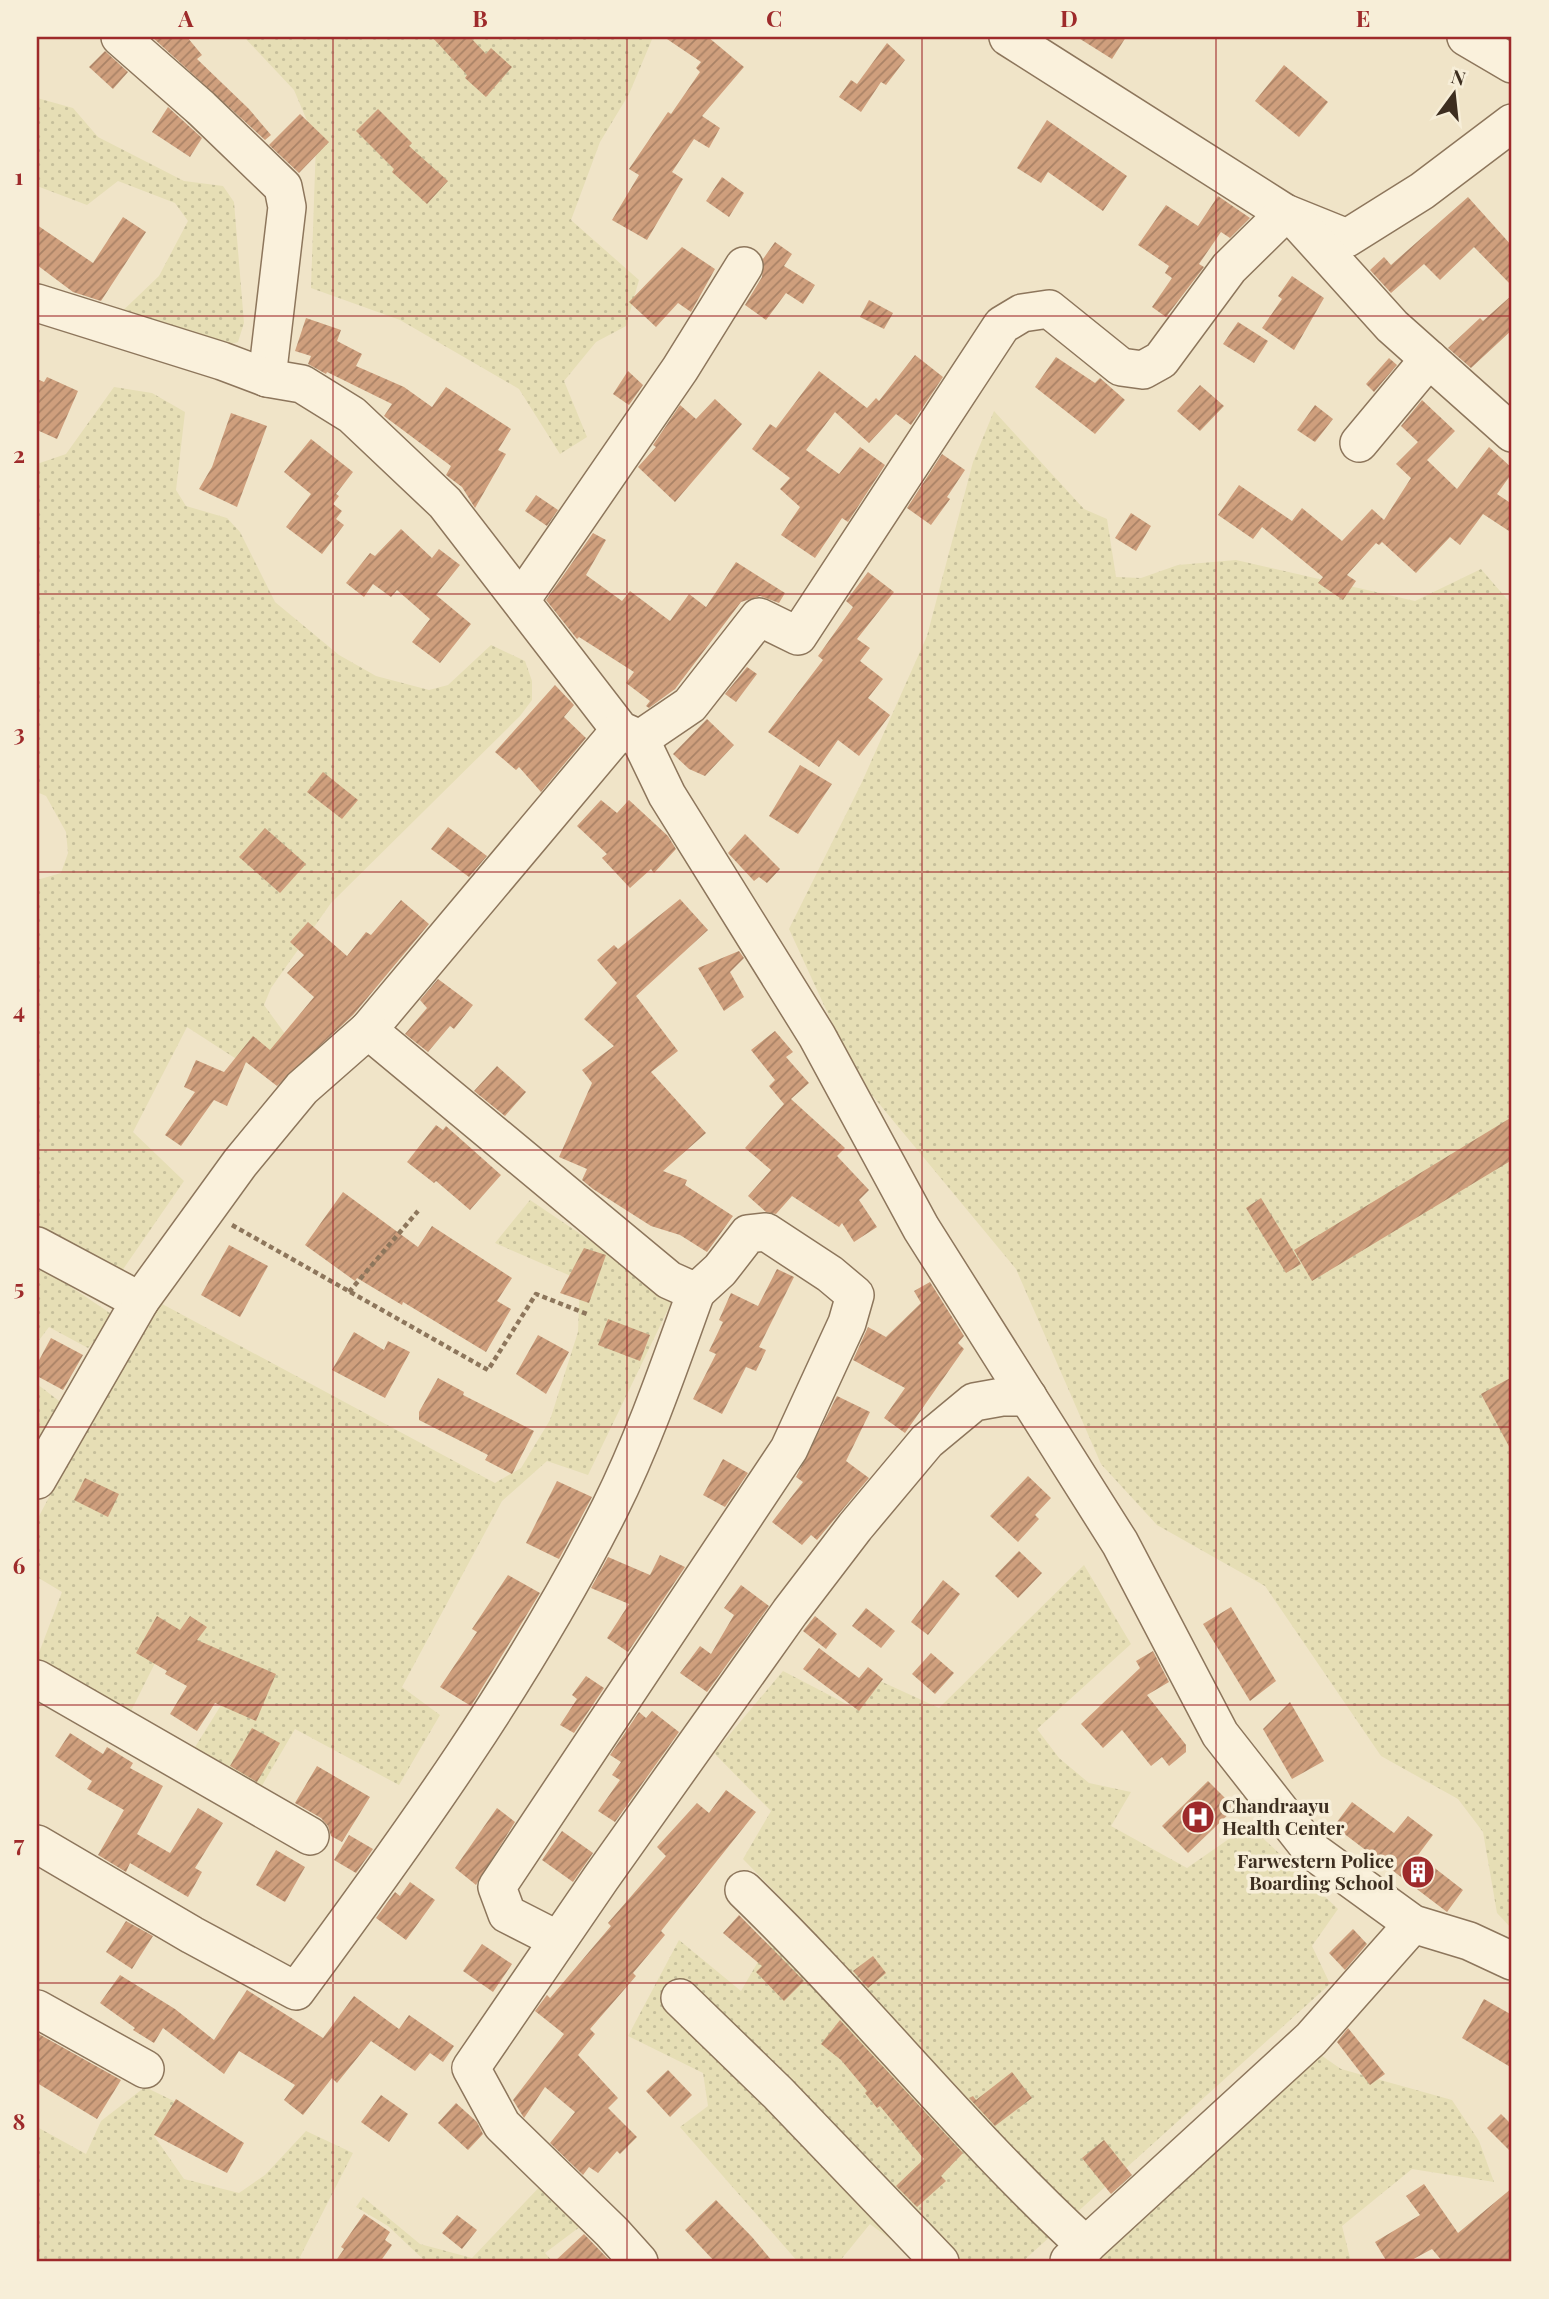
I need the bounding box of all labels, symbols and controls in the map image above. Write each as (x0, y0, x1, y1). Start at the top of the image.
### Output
text: A (177, 2, 194, 33)
text: B (472, 2, 488, 33)
text: C (766, 2, 782, 33)
text: D (1060, 2, 1078, 33)
text: E (1356, 2, 1370, 33)
north arrow (1420, 60, 1490, 130)
text: N (1449, 62, 1469, 91)
text: 1 (15, 160, 24, 191)
text: 2 (13, 438, 25, 469)
text: 3 (13, 716, 25, 747)
text: 4 (13, 994, 25, 1025)
text: 5 (14, 1271, 24, 1302)
text: 6 (13, 1549, 26, 1580)
place label: Chandraayu Health Center (1222, 1792, 1344, 1840)
hospital icon: Chandraayu Health Center (1179, 1798, 1217, 1836)
text: 7 (14, 1827, 25, 1858)
place label: Farwestern Police Boarding School (1237, 1847, 1394, 1895)
building icon: Farwestern Police Boarding School (1399, 1853, 1437, 1891)
text: 8 (13, 2105, 25, 2136)

